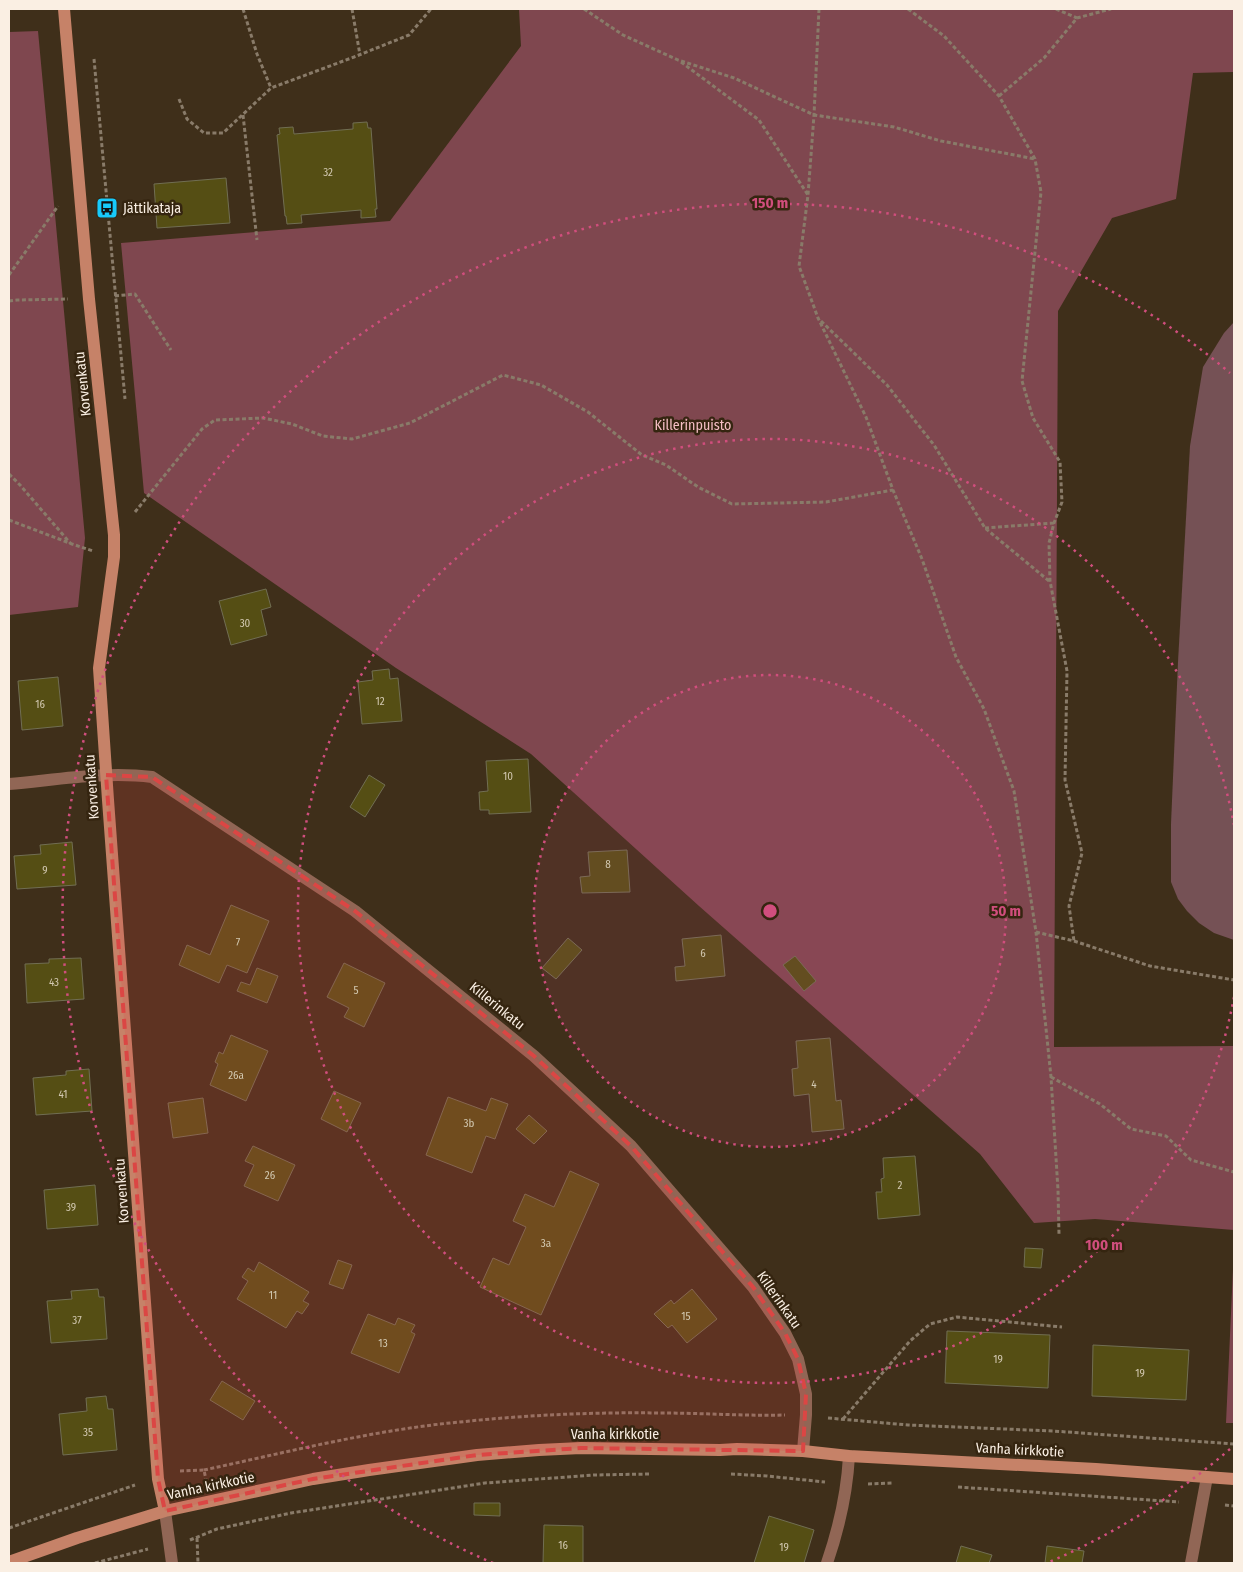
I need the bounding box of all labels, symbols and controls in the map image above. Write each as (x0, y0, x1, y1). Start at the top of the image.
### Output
house number: 32 (323, 166, 333, 179)
text: 150 m (752, 194, 788, 212)
bus stop icon: Jättikataja (95, 196, 119, 220)
place label: Jättikataja (123, 200, 181, 217)
street label: Korvenkatu (71, 351, 95, 417)
park label: Killerinpuisto (655, 417, 731, 434)
house number: 30 (240, 617, 251, 630)
house number: 12 (375, 695, 385, 708)
house number: 16 (35, 698, 45, 711)
street label: Korvenkatu (81, 754, 103, 820)
house number: 10 (503, 770, 513, 783)
house number: 8 (605, 858, 611, 871)
house number: 9 (42, 864, 48, 877)
centre of rings (761, 902, 779, 920)
text: 50 m (991, 902, 1021, 920)
house number: 7 (236, 936, 241, 949)
house number: 6 (700, 947, 706, 960)
house number: 43 (49, 976, 59, 989)
street label: Killerinkatu (466, 979, 528, 1033)
house number: 5 (353, 984, 359, 997)
house number: 26a (228, 1069, 244, 1082)
house number: 4 (811, 1078, 817, 1091)
house number: 41 (58, 1088, 68, 1101)
house number: 3b (464, 1117, 475, 1130)
street label: Korvenkatu (111, 1158, 133, 1224)
house number: 26 (265, 1169, 276, 1182)
house number: 2 (898, 1179, 903, 1192)
house number: 39 (66, 1201, 76, 1214)
text: 100 m (1085, 1236, 1123, 1254)
house number: 3a (541, 1237, 551, 1250)
street label: Killerinkatu (753, 1268, 805, 1332)
house number: 11 (269, 1289, 277, 1302)
house number: 15 (681, 1310, 691, 1323)
house number: 37 (72, 1314, 82, 1327)
house number: 13 (378, 1337, 388, 1350)
house number: 19 (993, 1353, 1003, 1366)
house number: 19 (1135, 1367, 1145, 1380)
house number: 35 (83, 1426, 93, 1439)
street label: Vanha kirkkotie (571, 1426, 659, 1443)
street label: Vanha kirkkotie (975, 1439, 1065, 1461)
street label: Vanha kirkkotie (166, 1468, 256, 1504)
house number: 16 (558, 1539, 568, 1552)
house number: 19 (779, 1541, 789, 1554)

